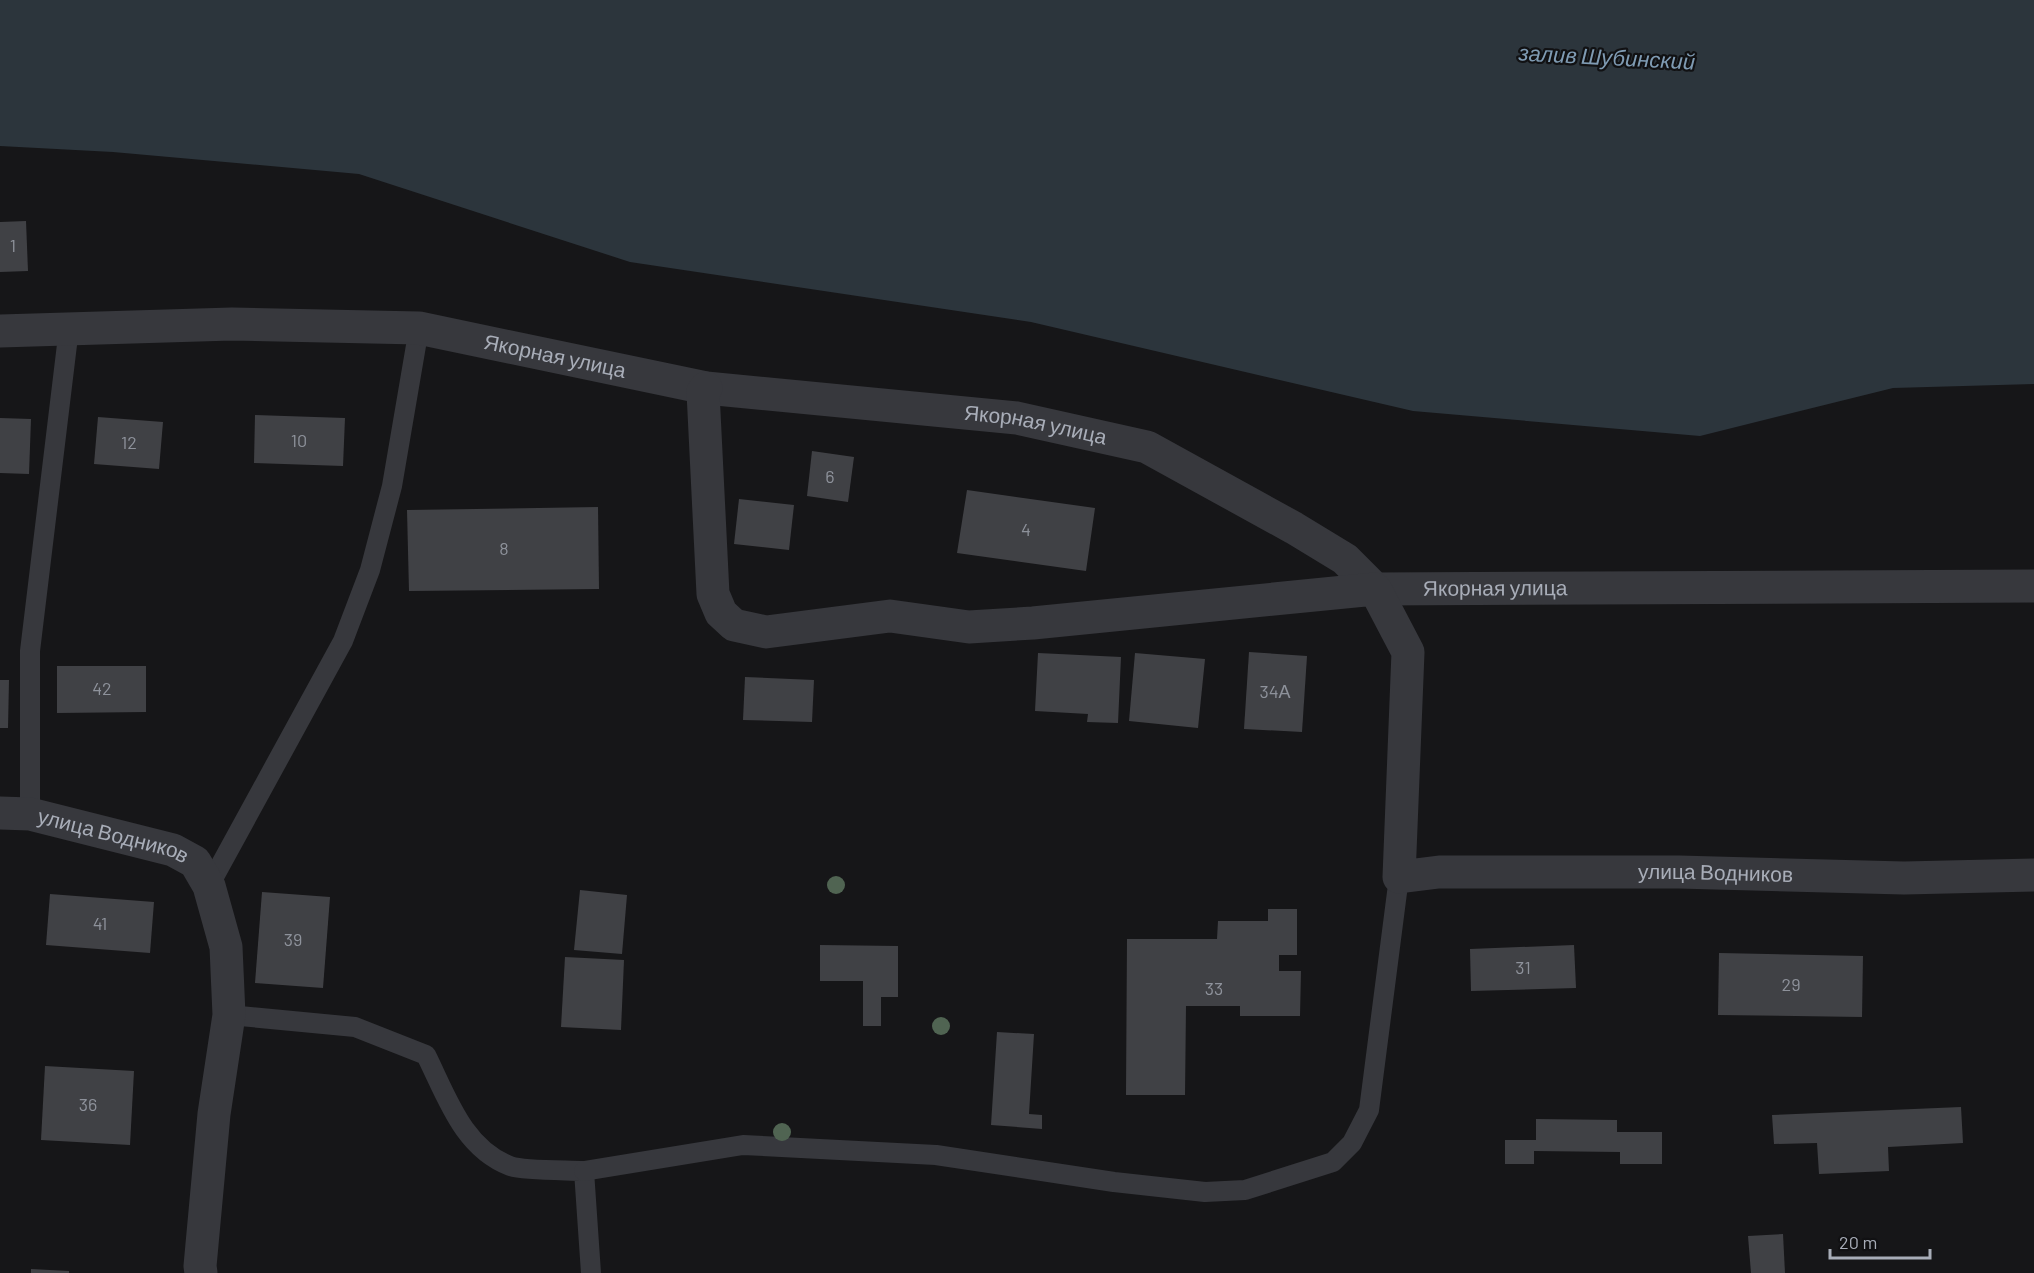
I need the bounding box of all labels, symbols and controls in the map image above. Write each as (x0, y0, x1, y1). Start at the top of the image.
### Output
water label: залив Шубинский (1517, 38, 1696, 75)
house number: 1 (10, 234, 16, 256)
street label: Якорная улица (482, 328, 629, 382)
street label: Якорная улица (963, 399, 1110, 449)
house number: 10 (291, 429, 307, 451)
house number: 12 (121, 431, 137, 453)
house number: 6 (825, 465, 835, 487)
house number: 4 (1021, 518, 1031, 540)
house number: 8 (499, 537, 509, 559)
street label: Якорная улица (1423, 574, 1568, 600)
house number: 42 (92, 677, 112, 699)
house number: 34А (1259, 680, 1291, 702)
street label: улица Водников (35, 802, 194, 867)
street label: улица Водников (1638, 858, 1793, 886)
house number: 41 (93, 912, 107, 934)
house number: 39 (284, 928, 302, 950)
house number: 31 (1515, 956, 1531, 978)
house number: 29 (1781, 973, 1801, 995)
house number: 33 (1205, 977, 1223, 999)
house number: 36 (79, 1093, 97, 1115)
scale bar (1830, 1222, 1930, 1260)
text: 20 m (1839, 1231, 1877, 1253)

